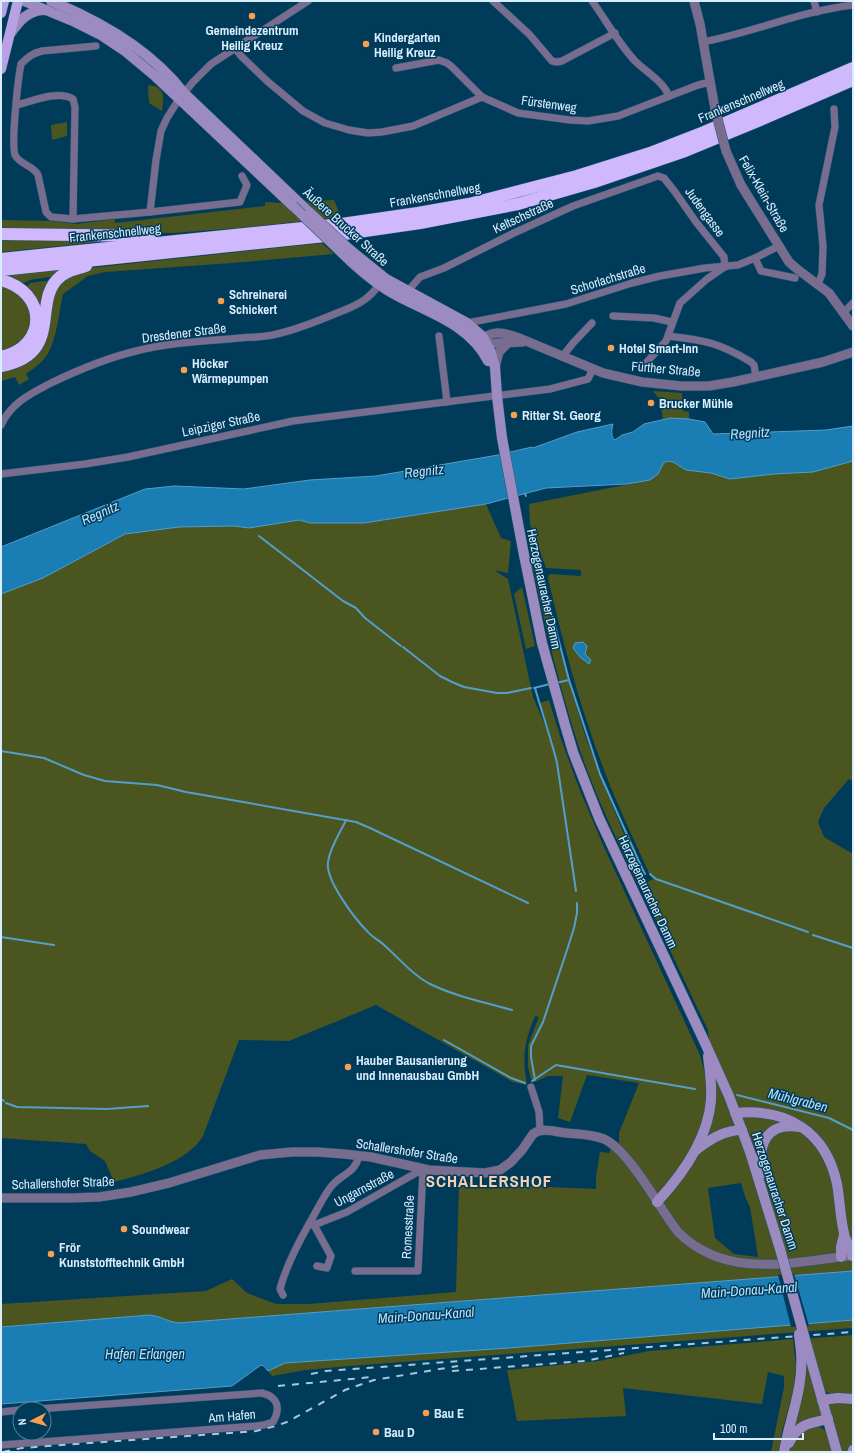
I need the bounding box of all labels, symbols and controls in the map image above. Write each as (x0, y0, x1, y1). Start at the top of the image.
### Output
marker: Gemeindezentrum Heilig Kreuz (247, 11, 257, 21)
place label: Gemeindezentrum Heilig Kreuz (205, 22, 299, 54)
place label: Kindergarten Heilig Kreuz (374, 29, 440, 61)
marker: Kindergarten Heilig Kreuz (361, 39, 371, 49)
street label: Frankenschnellweg (695, 75, 787, 127)
street label: Fürstenweg (520, 92, 578, 116)
street label: Felix-Klein-Straße (735, 153, 793, 236)
street label: Frankenschnellweg (388, 179, 482, 211)
street label: Äußere Brucker Straße (299, 183, 392, 270)
street label: Judengasse (681, 184, 729, 240)
street label: Keltschstraße (490, 194, 556, 237)
street label: Frankenschnellweg (68, 220, 162, 246)
street label: Schorlachstraße (568, 260, 648, 298)
place label: Schreinerei Schickert (229, 286, 287, 318)
marker: Schreinerei Schickert (216, 296, 226, 306)
street label: Dresdener Straße (141, 319, 227, 347)
place label: Hotel Smart-Inn (619, 340, 698, 357)
marker: Hotel Smart-Inn (606, 343, 616, 353)
place label: Höcker Wärmepumpen (192, 355, 269, 387)
street label: Fürther Straße (631, 358, 701, 380)
marker: Höcker Wärmepumpen (179, 365, 189, 375)
place label: Brucker Mühle (659, 395, 733, 412)
marker: Brucker Mühle (646, 398, 656, 408)
street label: Leipziger Straße (180, 407, 262, 441)
place label: Ritter St. Georg (522, 407, 601, 424)
marker: Ritter St. Georg (509, 410, 519, 420)
water label: Regnitz (730, 423, 771, 443)
water label: Regnitz (403, 460, 445, 482)
water label: Regnitz (78, 497, 122, 529)
street label: Herzogenauracher Damm (523, 527, 565, 651)
street label: Herzogenauracher Damm (614, 833, 682, 951)
place label: Hauber Bausanierung und Innenausbau GmbH (356, 1052, 479, 1084)
marker: Hauber Bausanierung und Innenausbau GmbH (343, 1062, 353, 1072)
water label: Mühlgraben (766, 1084, 830, 1116)
street label: Herzogenauracher Damm (748, 1130, 802, 1252)
street label: Schallershofer Straße (355, 1135, 459, 1167)
street label: Ungarnstraße (331, 1165, 397, 1211)
district label: SCHALLERSHOF (426, 1169, 552, 1192)
street label: Schallershofer Straße (11, 1173, 115, 1193)
street label: Romesstraße (398, 1195, 418, 1259)
place label: Soundwear (132, 1221, 190, 1238)
marker: Soundwear (119, 1224, 129, 1234)
place label: Frör Kunststofftechnik GmbH (59, 1239, 185, 1271)
marker: Frör Kunststofftechnik GmbH (46, 1249, 56, 1259)
water label: Main-Donau-Kanal (700, 1278, 798, 1302)
water label: Main-Donau-Kanal (377, 1303, 475, 1327)
water label: Hafen Erlangen (105, 1345, 185, 1363)
north arrow (12, 1401, 52, 1441)
street label: Am Hafen (207, 1405, 256, 1427)
place label: Bau E (434, 1405, 464, 1422)
marker: Bau E (421, 1408, 431, 1418)
scale bar (714, 1415, 803, 1441)
text: N (15, 1418, 29, 1426)
text: 100 m (720, 1421, 747, 1437)
place label: Bau D (384, 1424, 415, 1441)
marker: Bau D (371, 1427, 381, 1437)

